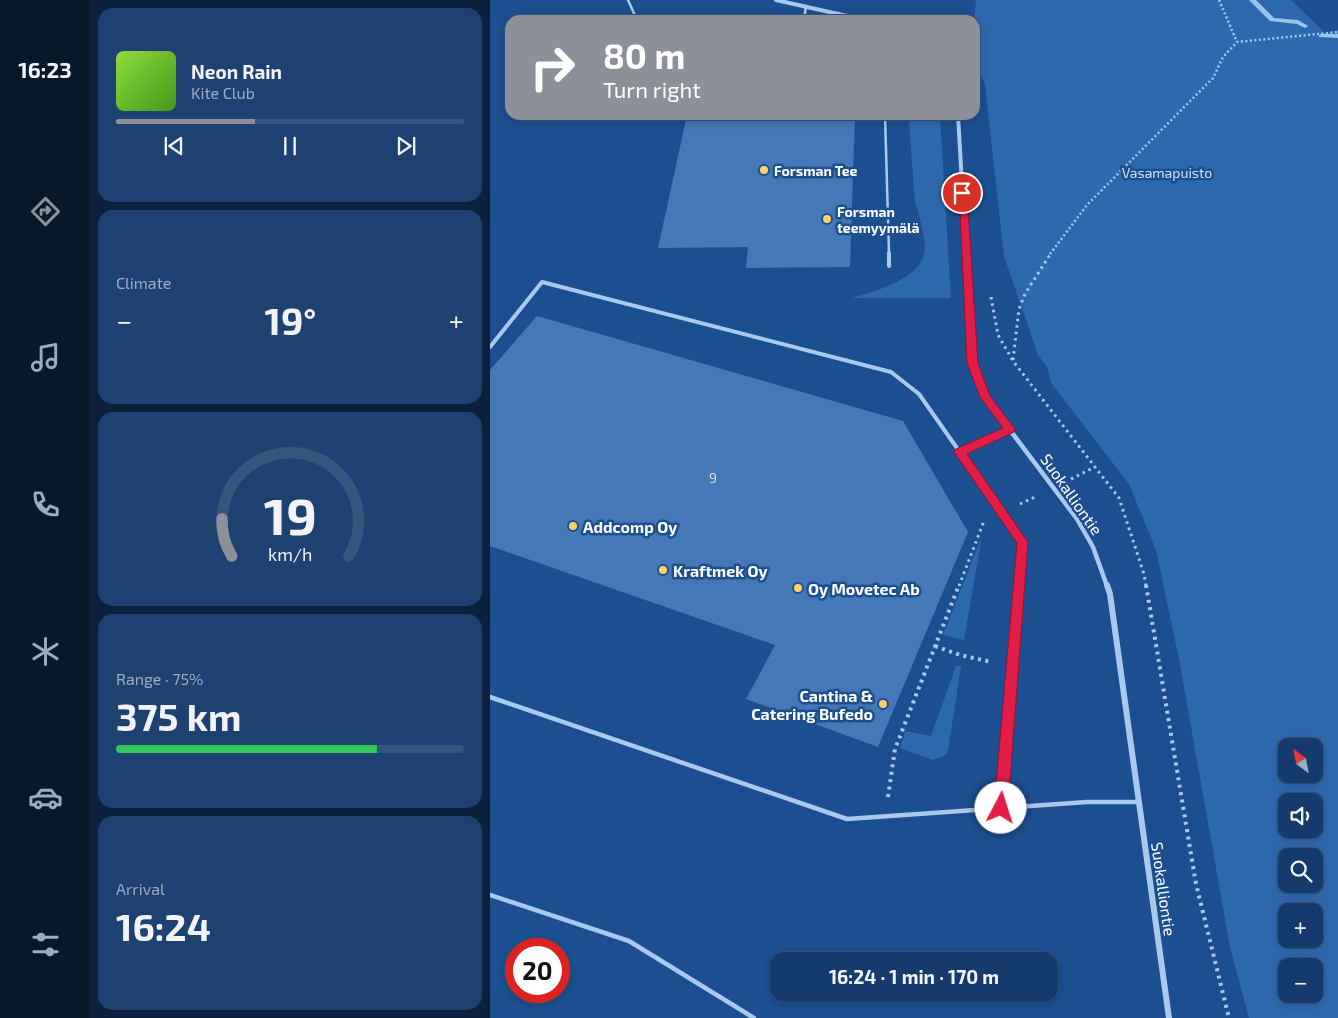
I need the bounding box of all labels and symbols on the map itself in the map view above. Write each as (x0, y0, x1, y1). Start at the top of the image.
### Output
place label: Forsman Tee (774, 162, 858, 179)
marker: Forsman Tee (758, 164, 770, 176)
park label: Vasamapuisto (1122, 164, 1212, 181)
pin (941, 172, 983, 214)
place label: Forsman teemyymälä (837, 203, 920, 236)
marker: Forsman teemyymälä (821, 213, 833, 225)
street label: Suokalliontie (1037, 450, 1107, 538)
house number: 9 (709, 469, 717, 486)
place label: Addcomp Oy (583, 517, 677, 537)
marker: Addcomp Oy (567, 520, 579, 532)
place label: Kraftmek Oy (673, 561, 768, 581)
marker: Kraftmek Oy (657, 564, 669, 576)
place label: Oy Movetec Ab (808, 579, 920, 599)
marker: Oy Movetec Ab (792, 582, 804, 594)
place label: Cantina & Catering Bufedo (751, 686, 873, 723)
marker: Cantina & Catering Bufedo (877, 698, 889, 710)
north arrow (1278, 738, 1322, 782)
position arrow (974, 781, 1026, 833)
street label: Suokalliontie (1148, 841, 1180, 937)
speed limit sign: 20 (505, 938, 570, 1003)

